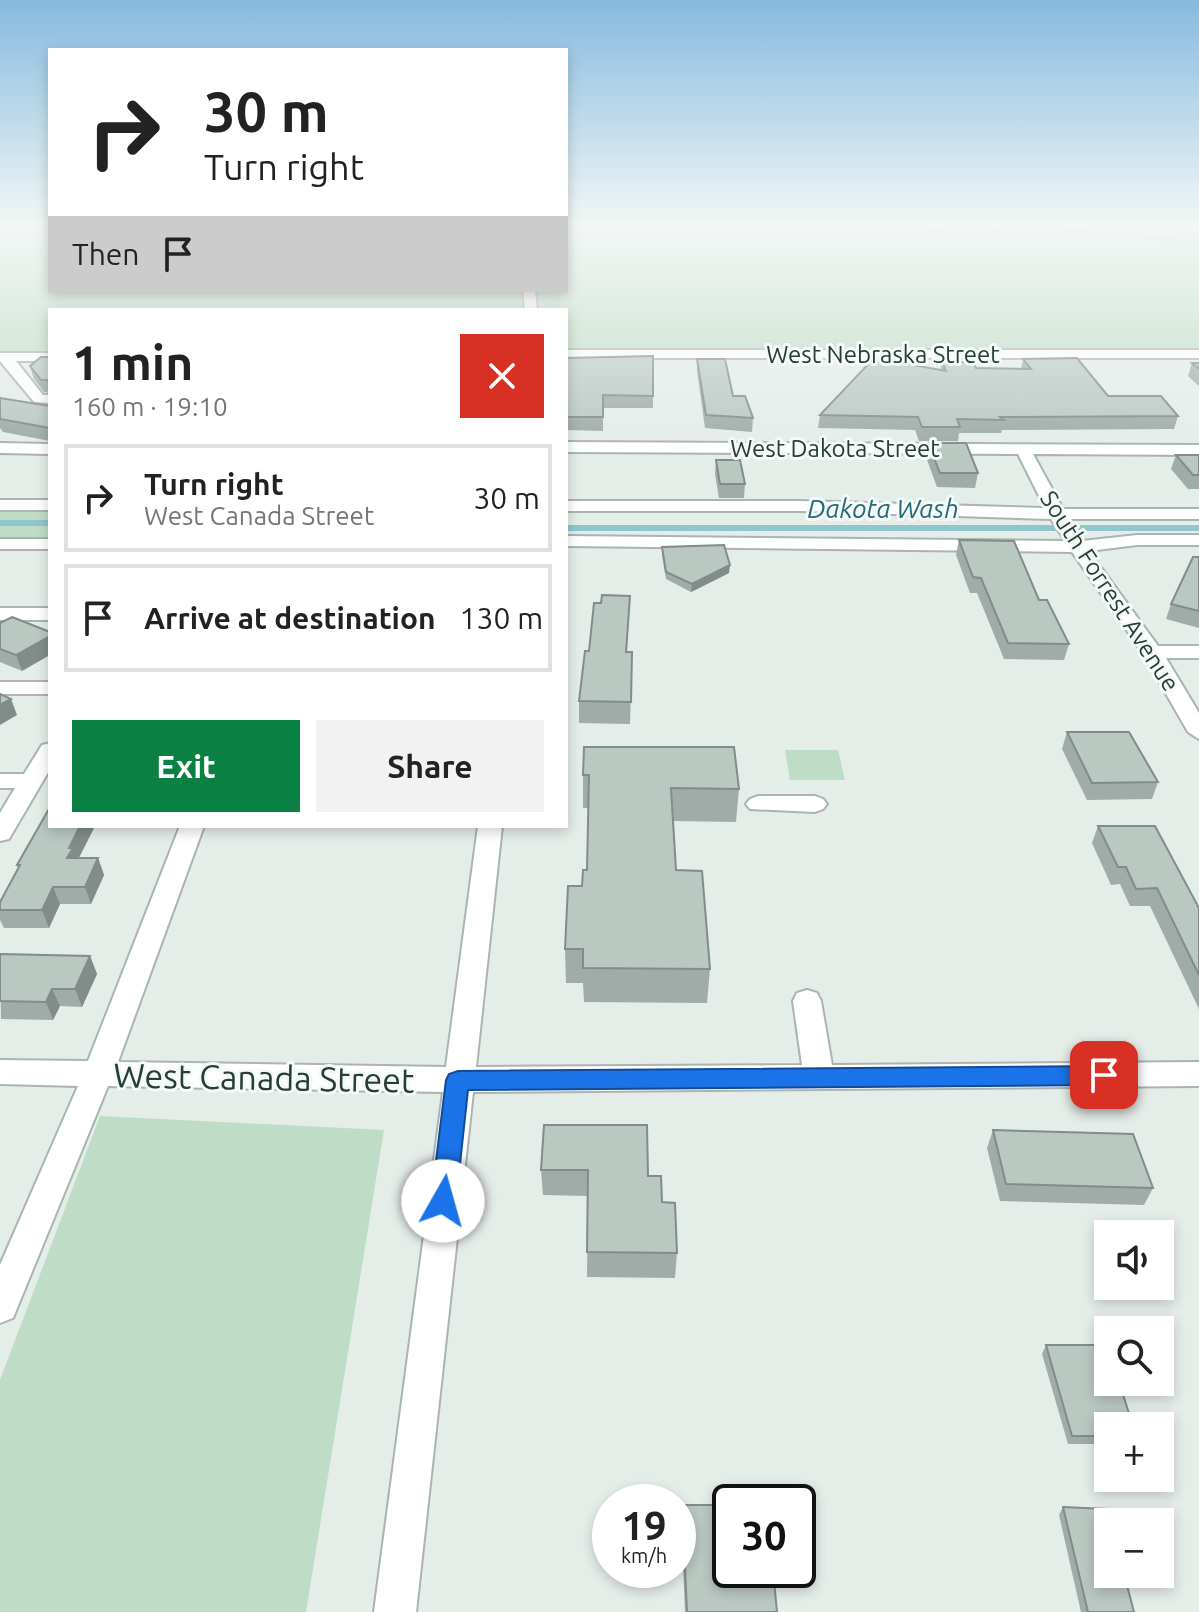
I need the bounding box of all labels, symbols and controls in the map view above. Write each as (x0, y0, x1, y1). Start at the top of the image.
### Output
icon: right (72, 80, 176, 184)
text: 30 m (204, 80, 329, 143)
text: Turn right (204, 146, 364, 187)
icon: arrive (156, 232, 200, 276)
text: Then (72, 237, 140, 271)
button: close (460, 334, 544, 418)
text: 1 min (72, 335, 193, 389)
street label: West Nebraska Street (766, 341, 1000, 368)
text: 160 m · 19:10 (72, 392, 228, 421)
street label: West Dakota Street (730, 435, 940, 462)
text: Turn right (144, 467, 284, 501)
icon: right (76, 476, 120, 520)
text: 30 m (473, 481, 540, 515)
street label: South Forrest Avenue (1035, 486, 1185, 696)
water label: Dakota Wash (807, 494, 959, 523)
text: West Canada Street (144, 501, 374, 530)
icon: arrive (76, 596, 120, 640)
text: Arrive at destination (144, 601, 436, 635)
text: 130 m (460, 601, 543, 635)
button: Exit (72, 720, 300, 812)
button: Share (316, 720, 544, 812)
pin (1070, 1041, 1138, 1109)
icon: arrive (1082, 1053, 1126, 1097)
street label: West Canada Street (113, 1055, 415, 1099)
position arrow (401, 1159, 485, 1243)
map controls (1094, 1220, 1174, 1588)
button: sound (1094, 1220, 1174, 1300)
button: search (1094, 1316, 1174, 1396)
button: + (1094, 1412, 1174, 1492)
speed limit sign: 30 (712, 1484, 816, 1588)
text: 19 (621, 1503, 667, 1548)
button: − (1094, 1508, 1174, 1588)
text: km/h (621, 1544, 667, 1567)

